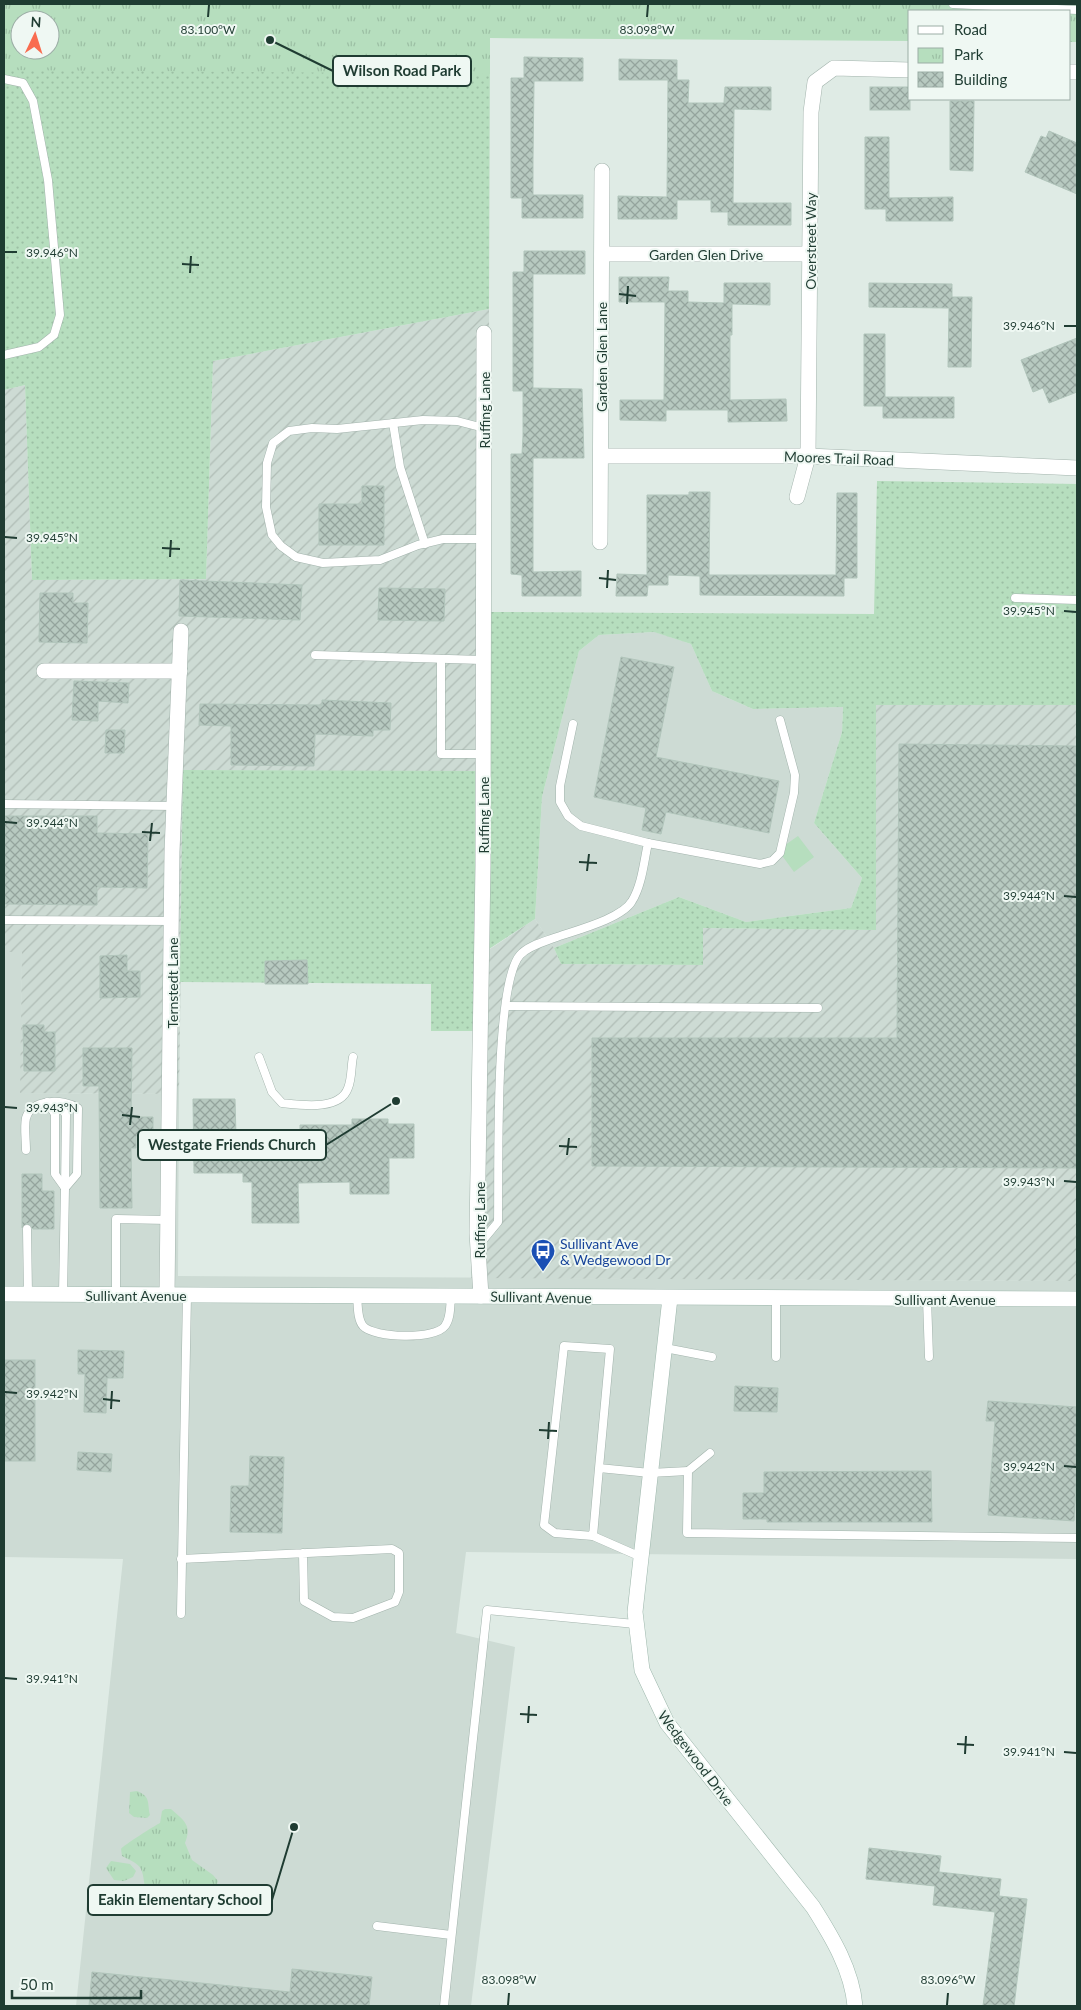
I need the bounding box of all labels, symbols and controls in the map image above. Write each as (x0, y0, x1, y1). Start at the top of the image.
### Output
north arrow (10, 10, 60, 60)
legend (908, 10, 1071, 100)
text: N (30, 13, 42, 30)
text: Road (954, 20, 987, 38)
text: 83.100°W (180, 22, 236, 37)
text: 83.098°W (619, 22, 675, 37)
text: Park (954, 45, 984, 63)
callout: Wilson Road Park (333, 56, 471, 86)
text: Wilson Road Park (343, 61, 462, 79)
text: Building (954, 70, 1007, 88)
street label: Overstreet Way (802, 192, 819, 290)
text: 39.946°N (26, 245, 78, 260)
street label: Garden Glen Drive (649, 246, 763, 263)
street label: Garden Glen Lane (593, 302, 610, 412)
text: 39.946°N (1003, 318, 1055, 333)
street label: Ruffing Lane (476, 372, 493, 448)
street label: Moores Trail Road (784, 448, 894, 468)
text: 39.945°N (26, 530, 78, 545)
text: 39.945°N (1003, 603, 1055, 618)
street label: Ruffing Lane (475, 777, 492, 853)
text: 39.944°N (26, 815, 78, 830)
text: 39.944°N (1003, 888, 1055, 903)
street label: Ternstedt Lane (164, 937, 181, 1029)
text: 39.943°N (26, 1100, 78, 1115)
callout: Westgate Friends Church (138, 1130, 326, 1160)
text: Westgate Friends Church (148, 1135, 316, 1153)
text: 39.943°N (1003, 1174, 1055, 1189)
street label: Ruffing Lane (471, 1182, 488, 1258)
place label: Sullivant Ave & Wedgewood Dr (560, 1235, 671, 1268)
bus stop icon: Sullivant Ave & Wedgewood Dr (530, 1238, 556, 1272)
street label: Sullivant Avenue (85, 1287, 187, 1304)
street label: Sullivant Avenue (490, 1288, 592, 1306)
street label: Sullivant Avenue (894, 1291, 996, 1308)
text: 39.942°N (26, 1386, 78, 1401)
text: 39.942°N (1003, 1459, 1055, 1474)
text: 39.941°N (26, 1671, 78, 1686)
street label: Wedgewood Drive (655, 1707, 737, 1809)
text: 39.941°N (1003, 1744, 1055, 1759)
callout: Eakin Elementary School (88, 1885, 272, 1915)
text: Eakin Elementary School (98, 1890, 262, 1908)
scale bar (12, 1968, 141, 2000)
text: 83.098°W (481, 1972, 537, 1987)
text: 83.096°W (920, 1972, 976, 1987)
text: 50 m (20, 1975, 54, 1993)

